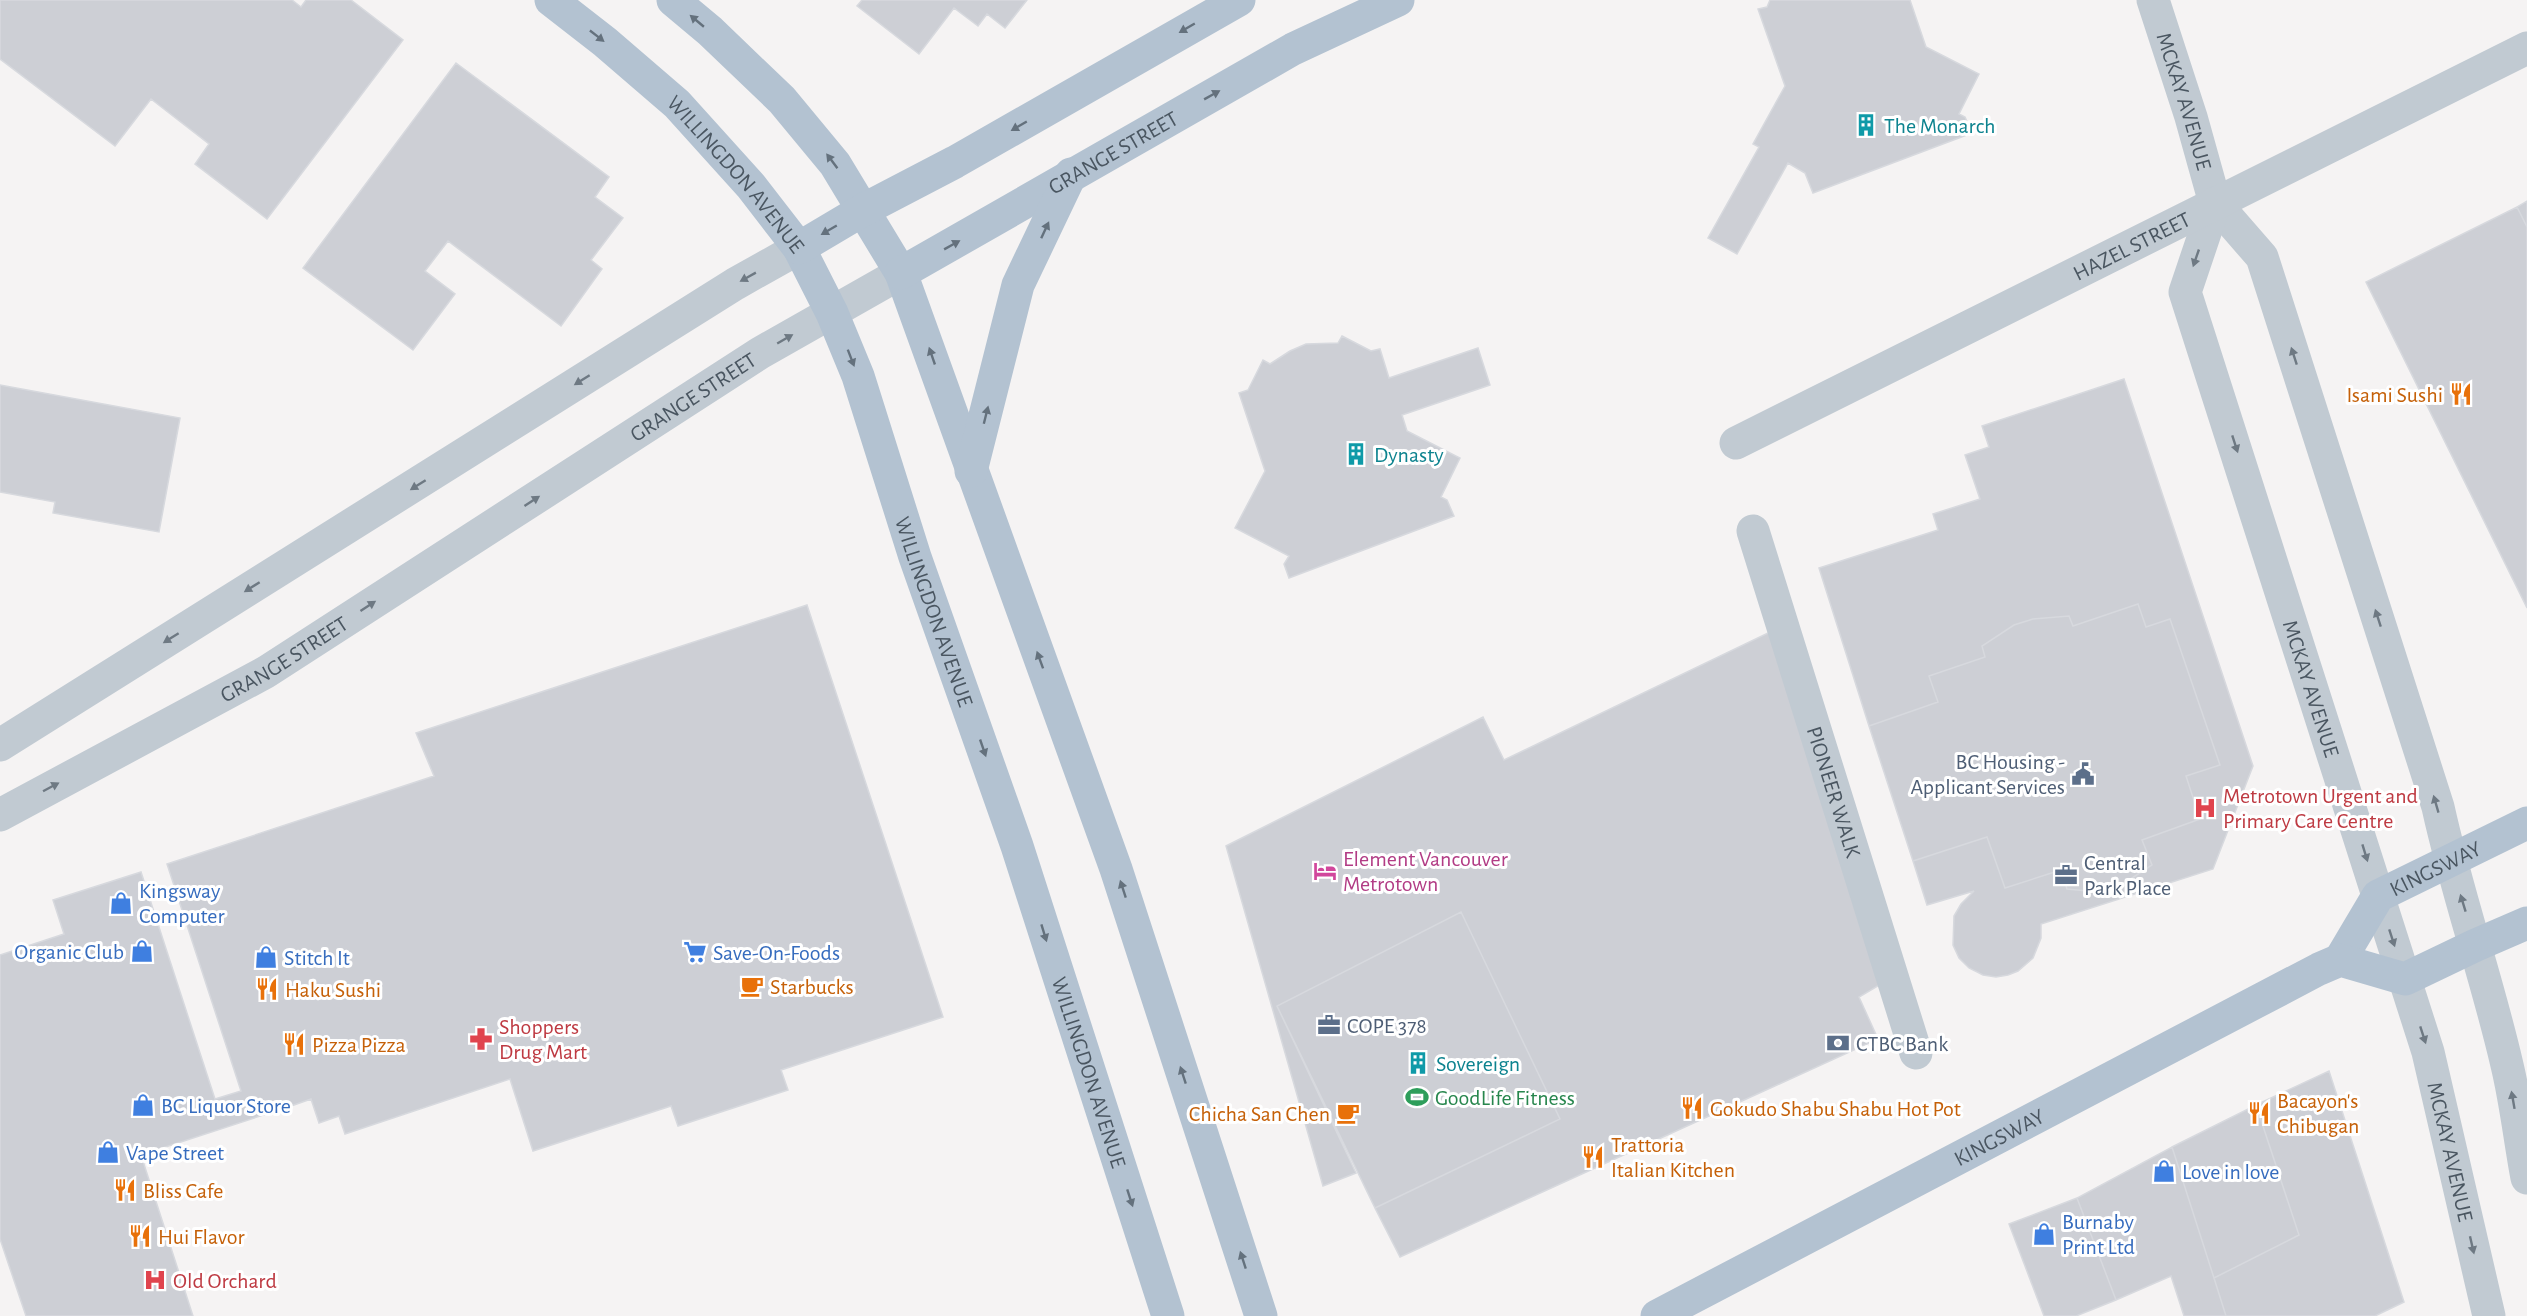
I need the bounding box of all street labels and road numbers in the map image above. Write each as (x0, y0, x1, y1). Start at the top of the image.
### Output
street label: MCKAY AVENUE (2152, 30, 2215, 173)
street label: WILLINGDON AVENUE (663, 91, 809, 257)
street label: GRANGE STREET (1045, 107, 1182, 198)
street label: HAZEL STREET (2070, 208, 2194, 285)
street label: GRANGE STREET (626, 348, 760, 446)
street label: WILLINGDON AVENUE (891, 514, 977, 710)
street label: GRANGE STREET (217, 612, 352, 707)
street label: MCKAY AVENUE (2279, 617, 2343, 760)
street label: PIONEER WALK (1803, 724, 1864, 861)
street label: KINGSWAY (2386, 837, 2485, 901)
street label: WILLINGDON AVENUE (1048, 974, 1130, 1171)
street label: MCKAY AVENUE (2423, 1080, 2477, 1224)
street label: KINGSWAY (1951, 1105, 2048, 1170)

